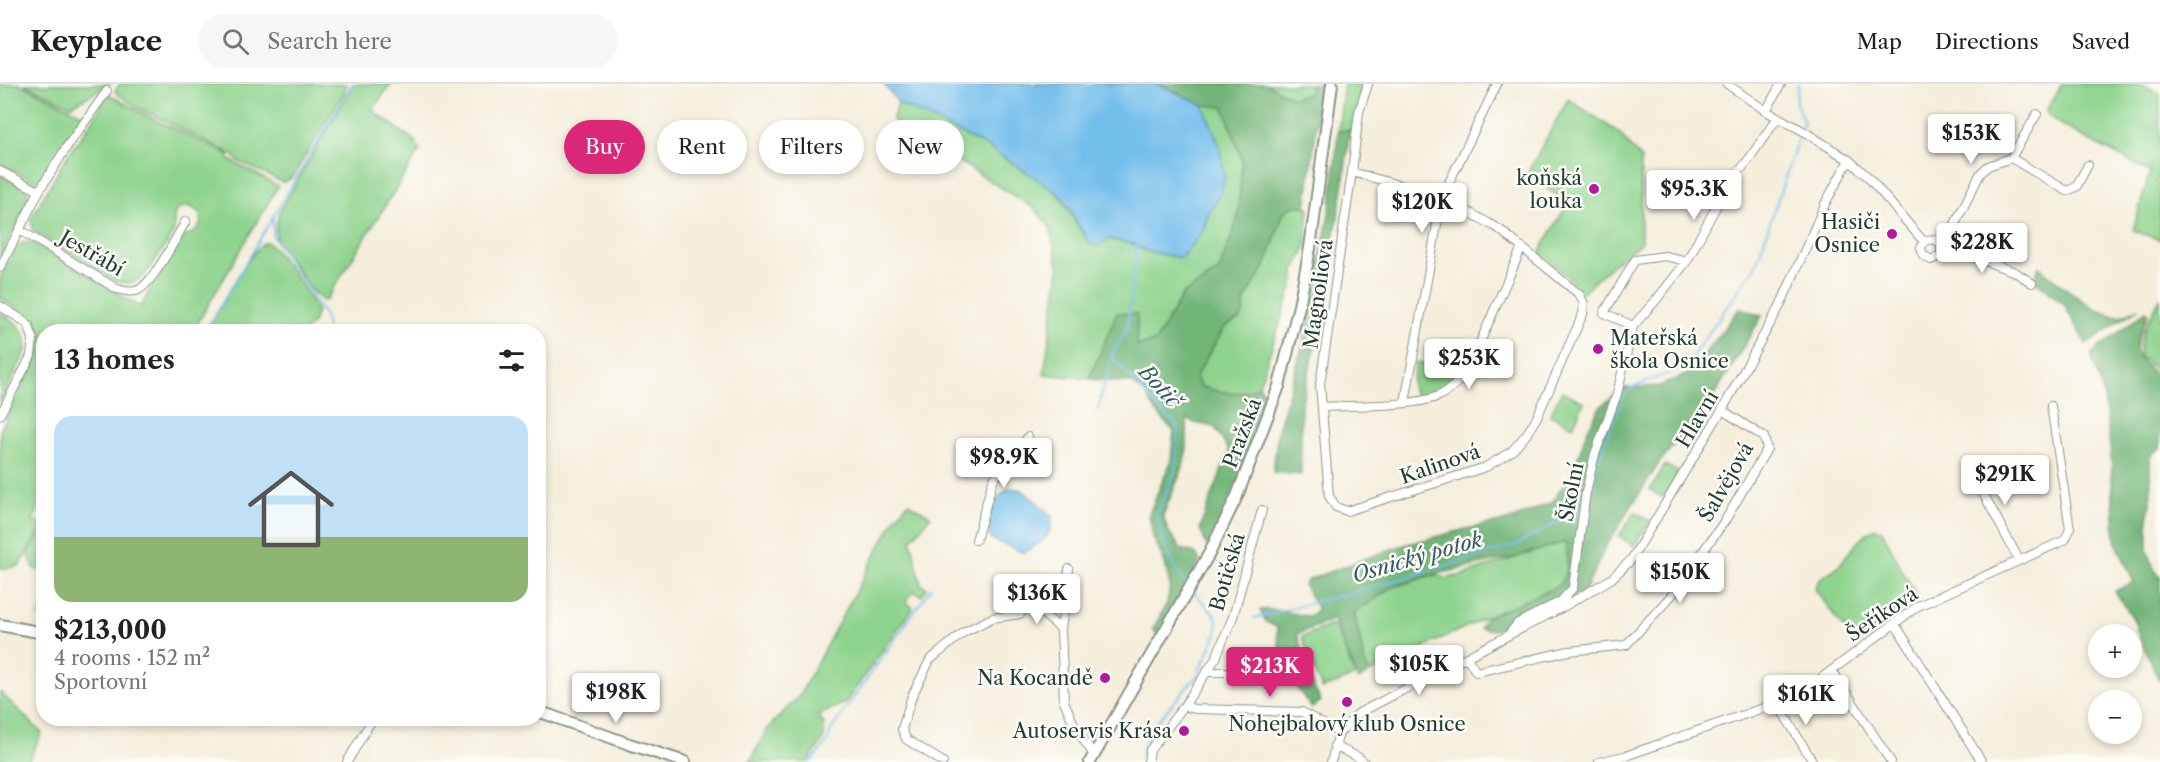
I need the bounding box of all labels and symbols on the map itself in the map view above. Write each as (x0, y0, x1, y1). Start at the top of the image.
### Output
pin: $153K (1929, 114, 2013, 165)
place label: koňská louka (1516, 166, 1582, 213)
pin: $95.3K (1645, 170, 1743, 221)
marker: koňská louka (1587, 182, 1601, 196)
pin: $120K (1380, 183, 1464, 234)
place label: Hasiči Osnice (1814, 210, 1880, 257)
street label: Jestřábí (53, 223, 129, 281)
pin: $228K (1940, 223, 2024, 274)
marker: Hasiči Osnice (1885, 227, 1899, 241)
street label: Magnoliová (1298, 237, 1338, 350)
place label: Mateřská škola Osnice (1610, 326, 1729, 373)
pin: $253K (1427, 339, 1511, 390)
marker: Mateřská škola Osnice (1591, 342, 1605, 356)
water label: Botič (1132, 358, 1189, 415)
street label: Hlavní (1671, 386, 1723, 452)
street label: Pražská (1218, 394, 1266, 471)
street label: Šalvějová (1693, 437, 1759, 526)
pin: $98.9K (955, 438, 1053, 489)
street label: Kalinová (1397, 439, 1484, 489)
pin: $291K (1963, 455, 2047, 506)
street label: Školní (1553, 460, 1588, 524)
water label: Osnický potok (1349, 526, 1485, 588)
street label: Botičská (1204, 530, 1250, 614)
pin: $150K (1638, 553, 1722, 604)
pin: $136K (995, 574, 1079, 625)
street label: Šeříková (1841, 580, 1923, 647)
pin: $105K (1377, 645, 1461, 696)
pin: $213K (1228, 647, 1312, 698)
place label: Na Kocandě (977, 666, 1093, 690)
marker: Na Kocandě (1098, 671, 1112, 685)
pin: $198K (574, 673, 658, 724)
pin: $161K (1764, 675, 1848, 726)
marker: Nohejbalový klub Osnice (1340, 695, 1354, 709)
place label: Nohejbalový klub Osnice (1228, 712, 1466, 736)
place label: Autoservis Krása (1012, 719, 1172, 743)
marker: Autoservis Krása (1177, 724, 1191, 738)

